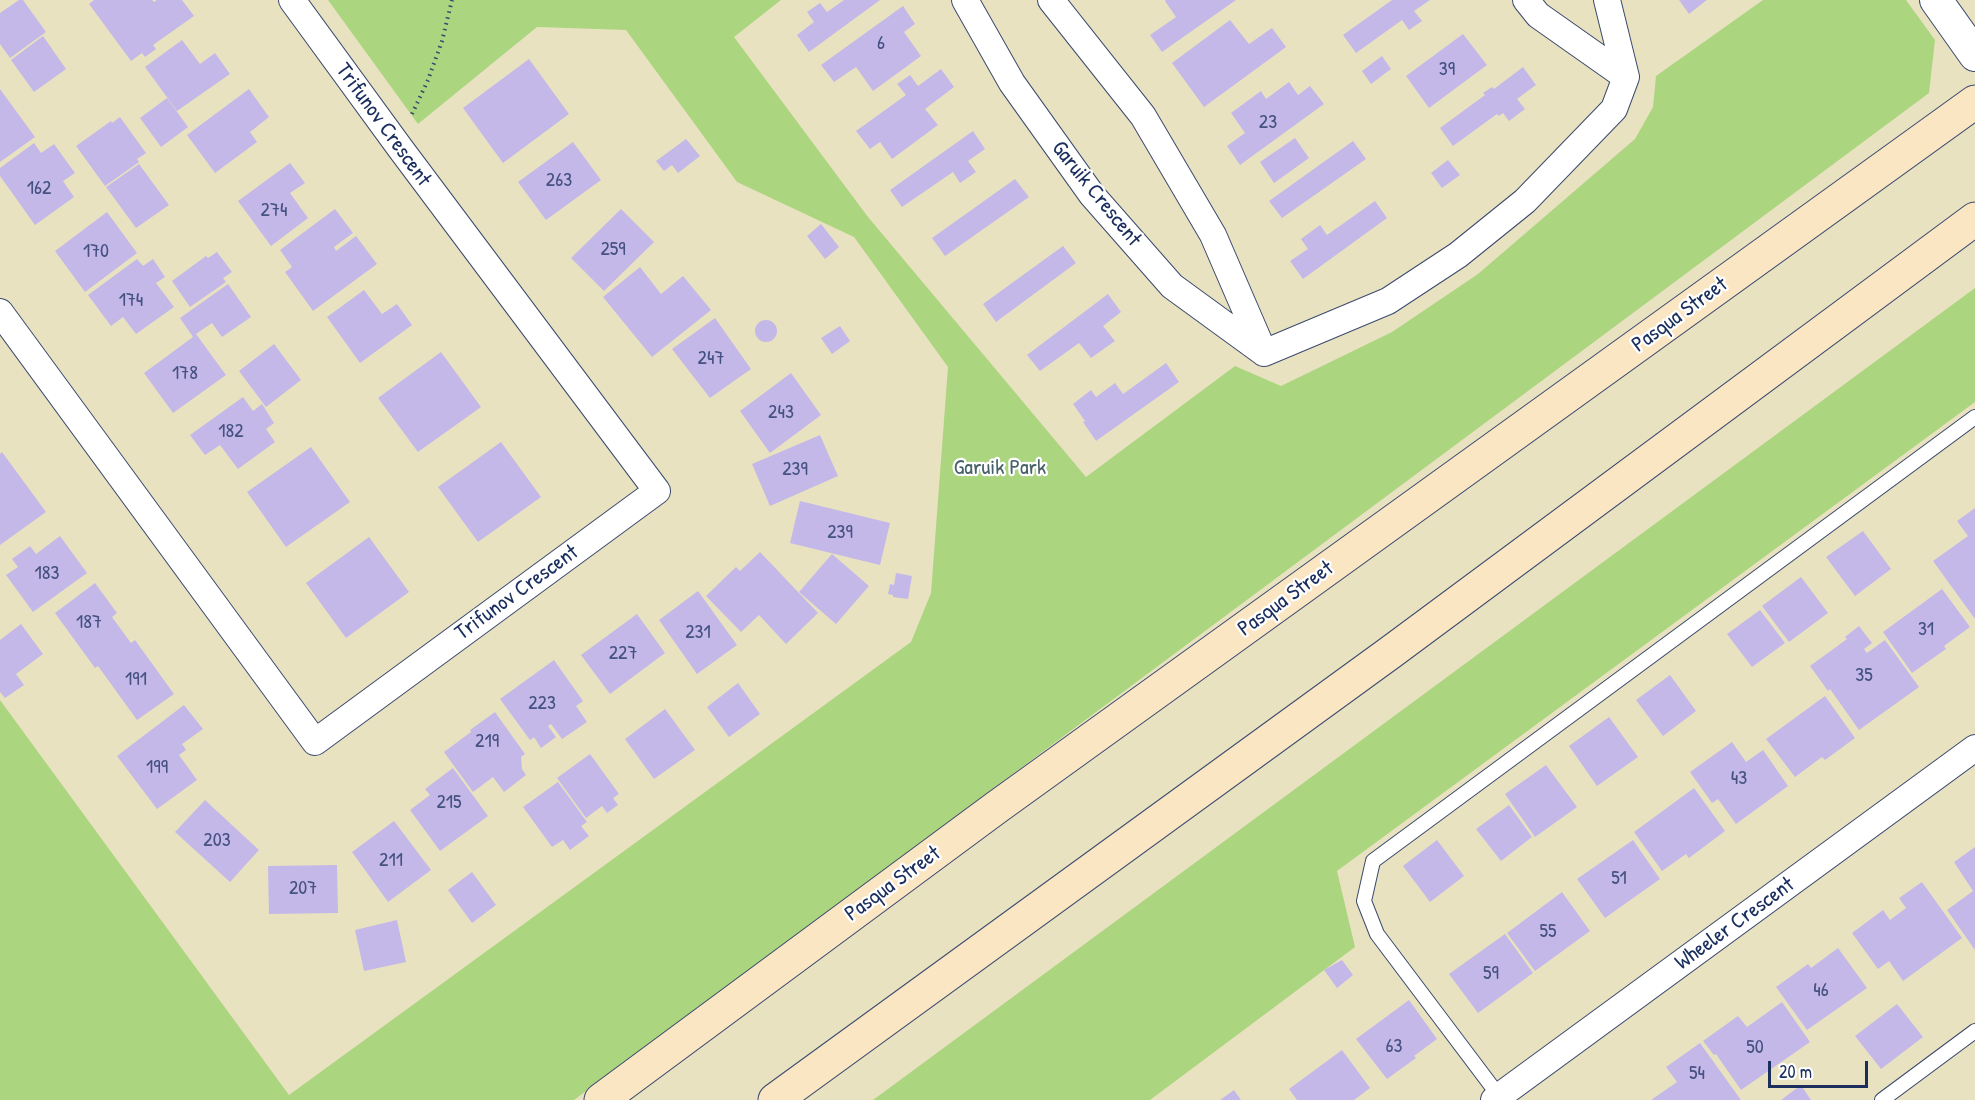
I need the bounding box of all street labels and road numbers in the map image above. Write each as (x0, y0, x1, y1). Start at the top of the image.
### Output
street label: Trifunov Crescent (330, 58, 436, 192)
street label: Garuik Crescent (1045, 136, 1147, 252)
street label: Pasqua Street (1627, 272, 1733, 358)
street label: Trifunov Crescent (450, 540, 584, 646)
street label: Pasqua Street (1233, 556, 1339, 642)
street label: Pasqua Street (840, 841, 946, 927)
street label: Wheeler Crescent (1670, 872, 1800, 976)

